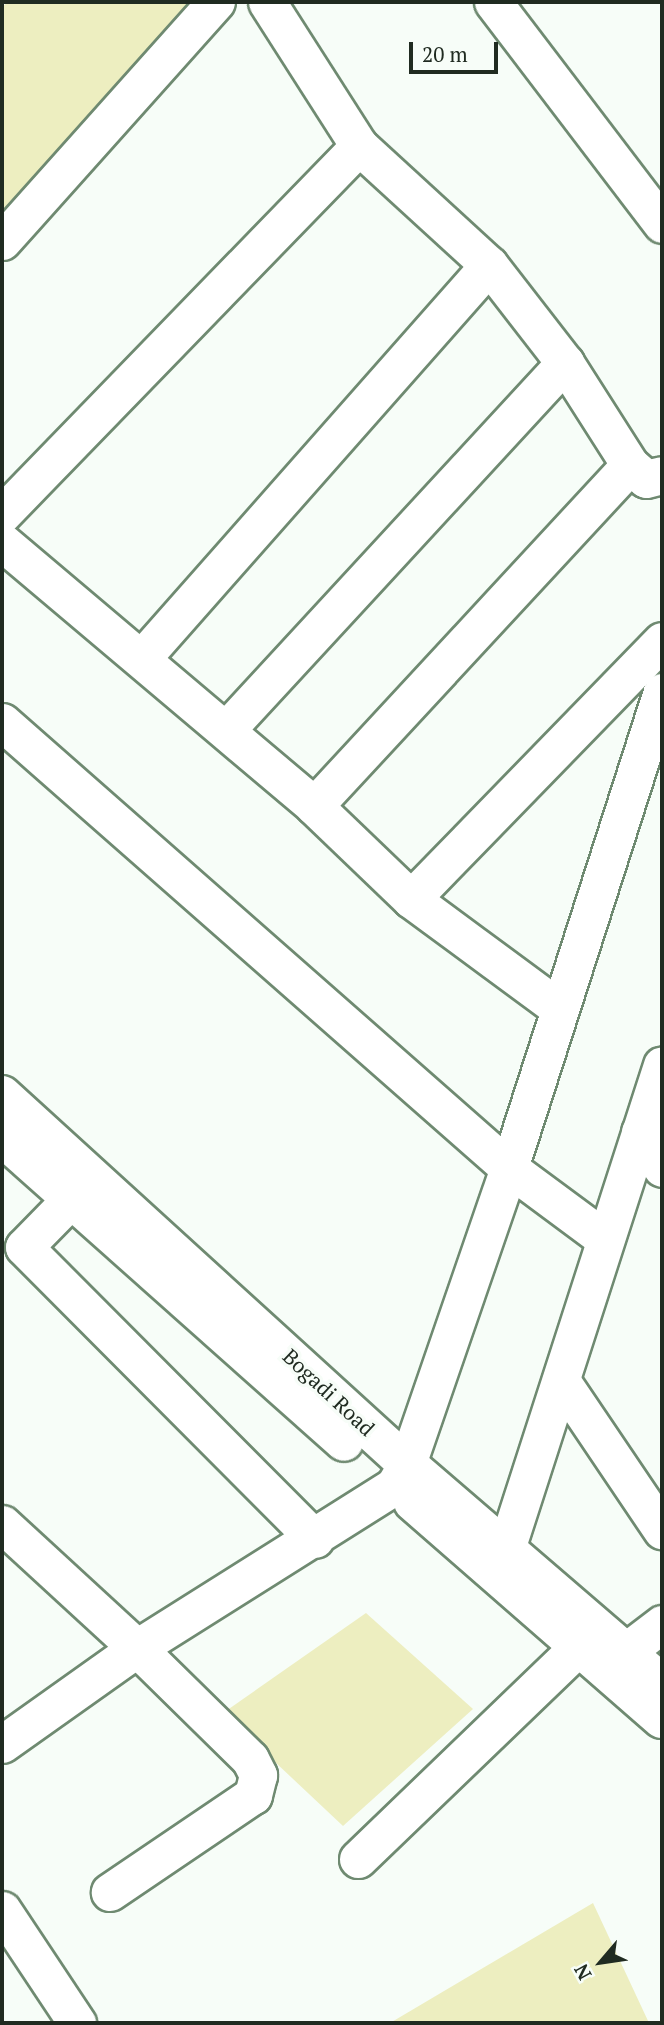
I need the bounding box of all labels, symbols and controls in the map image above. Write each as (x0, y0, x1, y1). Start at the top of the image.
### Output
scale bar (412, 28, 501, 72)
text: 20 m (422, 40, 468, 68)
street label: Bogadi Road (278, 1343, 380, 1441)
north arrow (566, 1927, 636, 1997)
text: N (568, 1960, 597, 1985)

